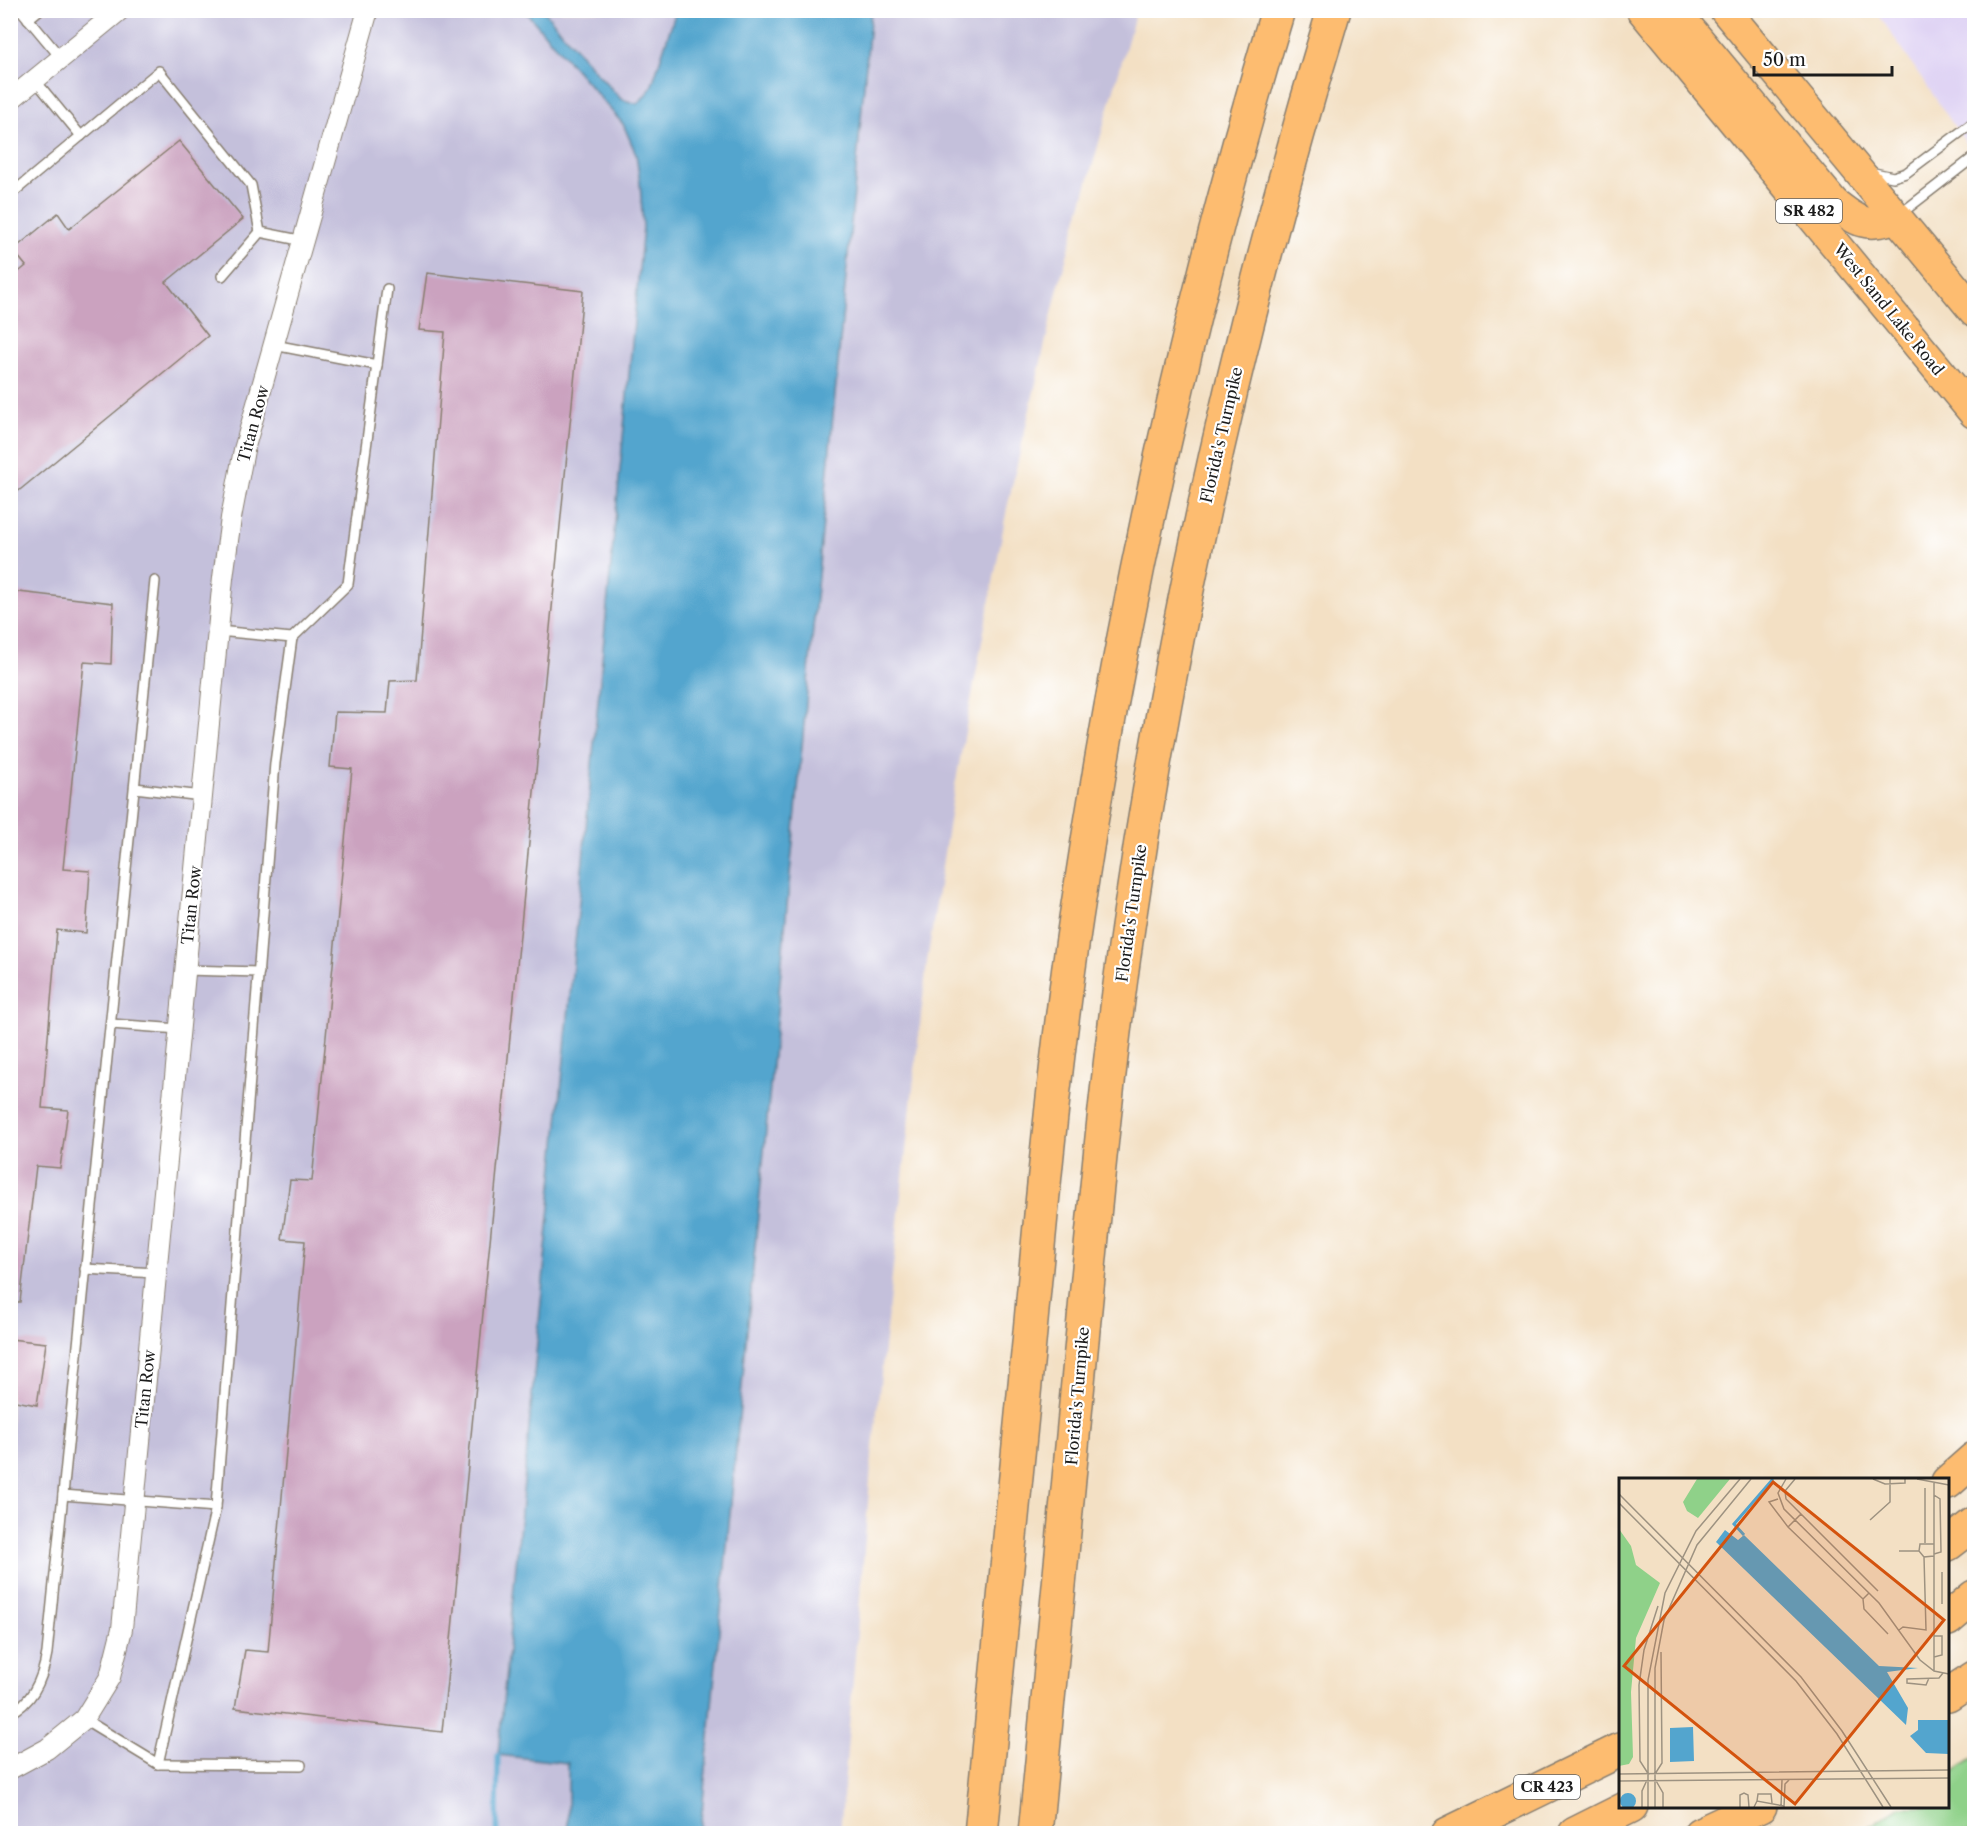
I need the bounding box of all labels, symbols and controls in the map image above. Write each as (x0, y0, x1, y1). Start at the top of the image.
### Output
scale bar (1754, 39, 1892, 77)
text: 50 m (1763, 49, 1806, 71)
road number: SR 482 (1776, 199, 1842, 223)
street label: West Sand Lake Road (1829, 238, 1949, 379)
street label: Florida's Turnpike (1196, 365, 1246, 505)
street label: Titan Row (233, 382, 273, 465)
street label: Florida's Turnpike (1111, 843, 1151, 983)
street label: Titan Row (177, 864, 205, 945)
street label: Florida's Turnpike (1061, 1326, 1093, 1466)
street label: Titan Row (131, 1348, 159, 1429)
inset map (1619, 1478, 1949, 1808)
road number: CR 423 (1514, 1775, 1580, 1799)

